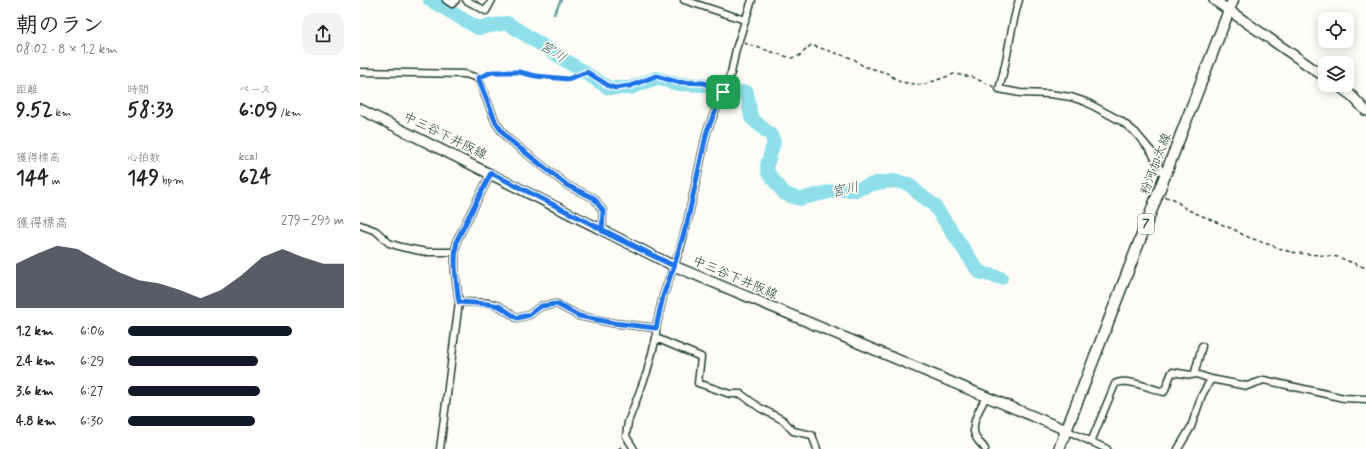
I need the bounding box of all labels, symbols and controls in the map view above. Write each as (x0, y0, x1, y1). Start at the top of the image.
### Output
text: 朝のラン (16, 12, 104, 40)
map controls (1318, 12, 1354, 92)
button: locate (1318, 12, 1354, 48)
button: share (302, 13, 344, 55)
water label: 宮川 (536, 37, 570, 67)
text: 08:02 · 8 × 1.2 km (16, 41, 118, 58)
button: layers (1318, 56, 1354, 92)
pin (706, 75, 740, 109)
icon: arrive (712, 81, 734, 103)
text: 距離 (16, 83, 38, 97)
text: 時間 (127, 83, 149, 97)
text: ペース (239, 83, 271, 97)
text: 9.52 (16, 97, 53, 124)
text: 58:33 (127, 97, 173, 124)
text: 6:09 (239, 97, 277, 124)
text: km (53, 106, 72, 120)
text: /km (277, 106, 301, 120)
street label: 中三谷下井阪線 (400, 108, 491, 164)
street label: 粉河加太線 (1136, 130, 1176, 197)
text: kcal (239, 150, 257, 164)
text: 獲得標高 (16, 151, 60, 165)
text: 心拍数 (127, 151, 160, 165)
text: 624 (239, 164, 271, 191)
text: 144 (16, 165, 49, 192)
text: 149 (127, 165, 159, 192)
text: m (49, 174, 61, 188)
text: bpm (159, 174, 184, 188)
water label: 宮川 (829, 178, 861, 202)
text: 279–293 m (281, 212, 344, 229)
road number: 7 (1138, 214, 1154, 234)
text: 獲得標高 (16, 215, 68, 232)
street label: 中三谷下井阪線 (690, 252, 781, 304)
text: 1.2 km (16, 323, 53, 340)
text: 6:06 (80, 323, 105, 340)
text: 2.4 km (16, 353, 55, 370)
text: 6:29 (80, 353, 104, 370)
text: 3.6 km (16, 383, 54, 400)
text: 6:27 (80, 383, 103, 400)
text: 4.8 km (16, 413, 56, 430)
text: 6:30 (80, 413, 103, 430)

